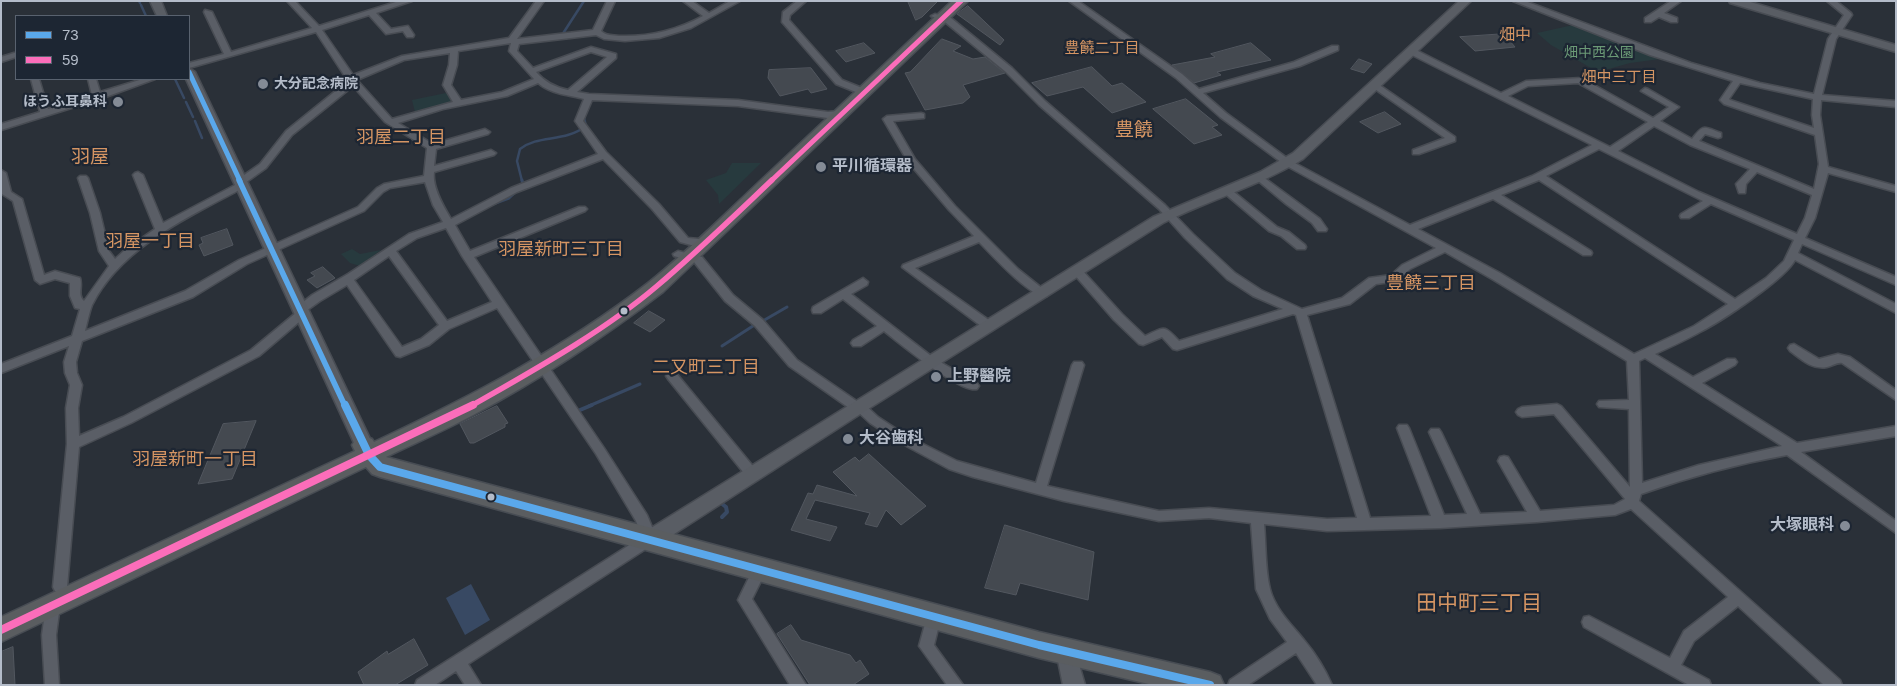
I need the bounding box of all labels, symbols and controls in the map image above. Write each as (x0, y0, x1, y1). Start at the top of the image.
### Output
legend (15, 15, 190, 80)
text: 73 (62, 26, 79, 43)
district label: 畑中 (1499, 26, 1531, 46)
district label: 豊饒二丁目 (1065, 40, 1139, 58)
park label: 畑中西公園 (1564, 45, 1634, 61)
text: 59 (62, 51, 79, 68)
district label: 畑中三丁目 (1582, 69, 1656, 87)
place label: 大分記念病院 (274, 76, 358, 92)
marker: 大分記念病院 (256, 77, 270, 91)
place label: ほうふ耳鼻科 (23, 94, 107, 110)
marker: ほうふ耳鼻科 (111, 95, 125, 109)
district label: 豊饒 (1115, 120, 1153, 142)
district label: 羽屋二丁目 (356, 127, 446, 149)
district label: 羽屋 (71, 147, 109, 169)
place label: 平川循環器 (832, 157, 912, 177)
marker: 平川循環器 (814, 160, 828, 174)
district label: 羽屋一丁目 (105, 231, 195, 253)
district label: 羽屋新町三丁目 (498, 239, 624, 261)
district label: 豊饒三丁目 (1386, 273, 1476, 295)
unlabelled marker (619, 306, 629, 316)
district label: 二又町三丁目 (652, 357, 760, 379)
place label: 上野醫院 (947, 367, 1011, 387)
marker: 上野醫院 (929, 370, 943, 384)
place label: 大谷歯科 (859, 429, 923, 449)
marker: 大谷歯科 (841, 432, 855, 446)
district label: 羽屋新町一丁目 (132, 449, 258, 471)
unlabelled marker (486, 492, 496, 502)
place label: 大塚眼科 (1770, 516, 1834, 536)
marker: 大塚眼科 (1838, 519, 1852, 533)
district label: 田中町三丁目 (1416, 591, 1542, 617)

